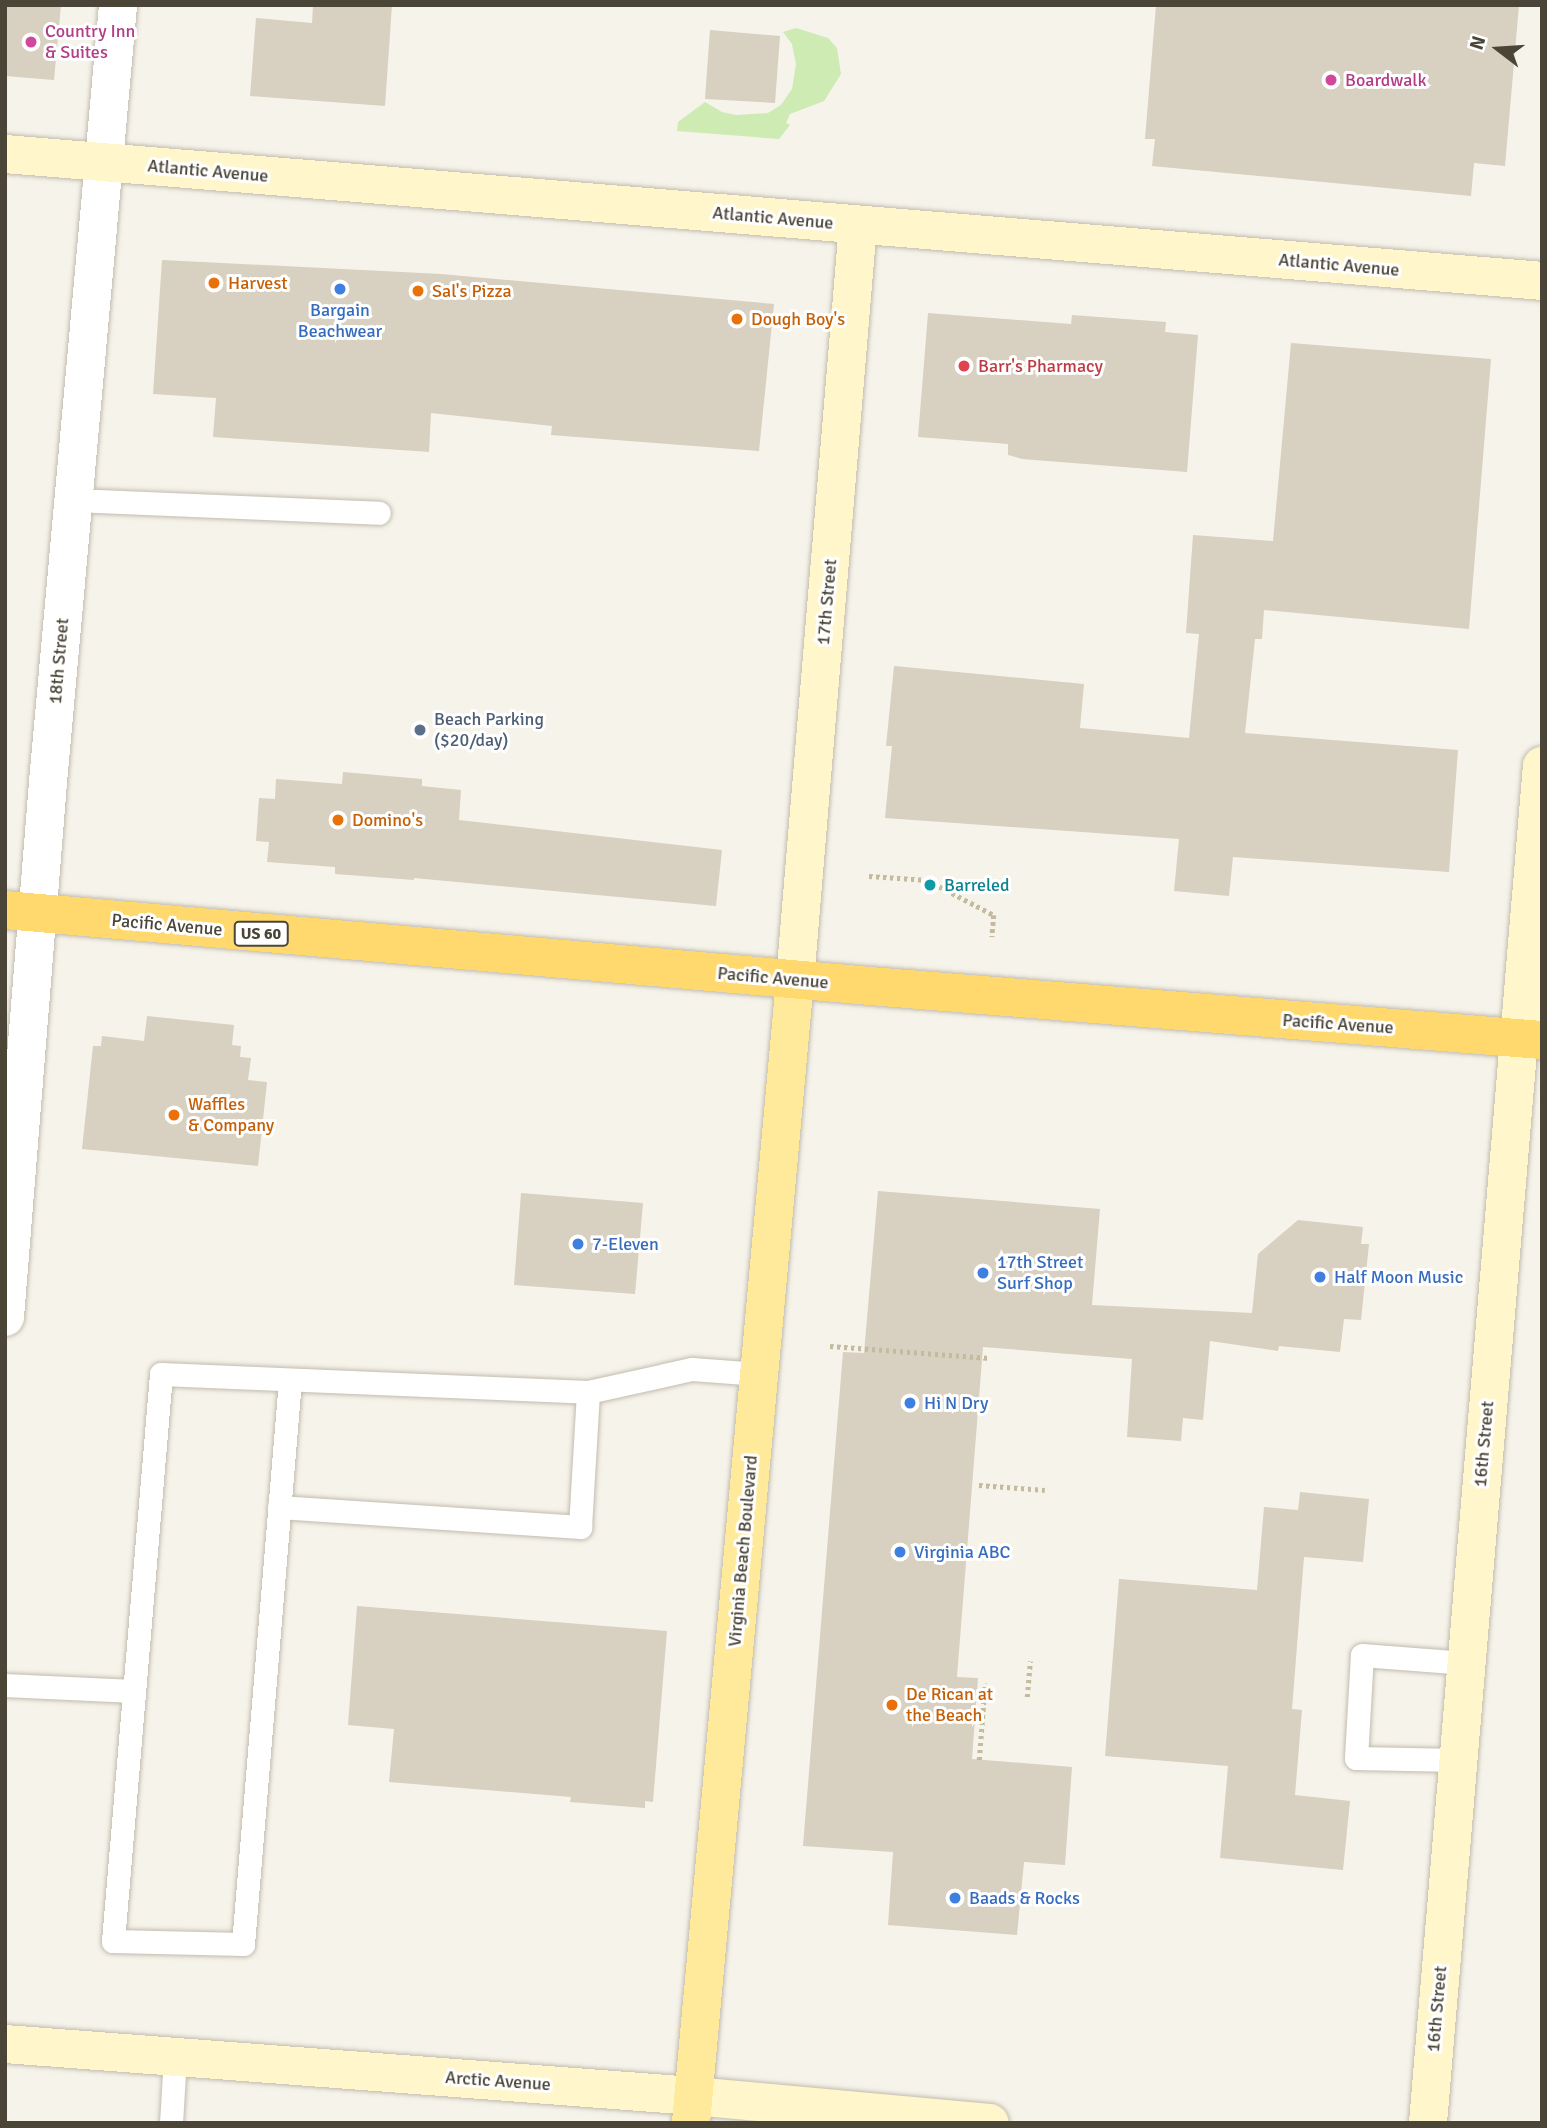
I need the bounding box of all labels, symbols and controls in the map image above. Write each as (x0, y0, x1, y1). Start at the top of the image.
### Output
north arrow (1463, 14, 1533, 84)
place label: Country Inn & Suites (45, 21, 135, 64)
text: N (1465, 33, 1491, 53)
marker: Country Inn & Suites (23, 34, 39, 50)
place label: Boardwalk (1345, 69, 1427, 91)
marker: Boardwalk (1323, 72, 1339, 88)
street label: Atlantic Avenue (147, 155, 269, 187)
street label: Atlantic Avenue (712, 202, 834, 234)
street label: Atlantic Avenue (1278, 249, 1400, 281)
place label: Harvest (228, 272, 288, 294)
marker: Harvest (206, 275, 222, 291)
place label: Sal's Pizza (432, 280, 512, 302)
marker: Bargain Beachwear (332, 281, 348, 297)
marker: Sal's Pizza (410, 283, 426, 299)
place label: Bargain Beachwear (298, 300, 382, 342)
place label: Dough Boy's (751, 308, 845, 330)
marker: Dough Boy's (729, 311, 745, 327)
place label: Barr's Pharmacy (978, 355, 1103, 377)
marker: Barr's Pharmacy (956, 358, 972, 374)
street label: 17th Street (812, 558, 842, 646)
street label: 18th Street (44, 617, 74, 705)
place label: Beach Parking ($20/day) (434, 709, 544, 752)
marker: Beach Parking ($20/day) (412, 722, 428, 738)
place label: Domino's (352, 809, 423, 831)
marker: Domino's (330, 812, 346, 828)
place label: Barreled (944, 874, 1010, 896)
marker: Barreled (922, 877, 938, 893)
street label: Pacific Avenue (111, 909, 223, 941)
road number: US 60 (233, 922, 289, 946)
street label: Pacific Avenue (717, 962, 829, 994)
street label: Pacific Avenue (1282, 1009, 1394, 1039)
place label: Waffles & Company (188, 1094, 274, 1136)
marker: Waffles & Company (166, 1107, 182, 1123)
place label: 7-Eleven (592, 1233, 659, 1255)
marker: 7-Eleven (570, 1236, 586, 1252)
place label: 17th Street Surf Shop (997, 1252, 1083, 1294)
marker: 17th Street Surf Shop (975, 1265, 991, 1281)
place label: Half Moon Music (1334, 1266, 1463, 1288)
marker: Half Moon Music (1312, 1269, 1328, 1285)
place label: Hi N Dry (924, 1392, 988, 1414)
marker: Hi N Dry (902, 1395, 918, 1411)
street label: 16th Street (1469, 1400, 1499, 1488)
street label: Virginia Beach Boulevard (724, 1454, 762, 1648)
place label: Virginia ABC (914, 1541, 1010, 1563)
marker: Virginia ABC (892, 1544, 908, 1560)
place label: De Rican at the Beach (906, 1684, 993, 1726)
marker: De Rican at the Beach (884, 1697, 900, 1713)
place label: Baads & Rocks (969, 1887, 1080, 1909)
marker: Baads & Rocks (947, 1890, 963, 1906)
street label: 16th Street (1422, 1965, 1452, 2053)
street label: Arctic Avenue (444, 2067, 552, 2095)

